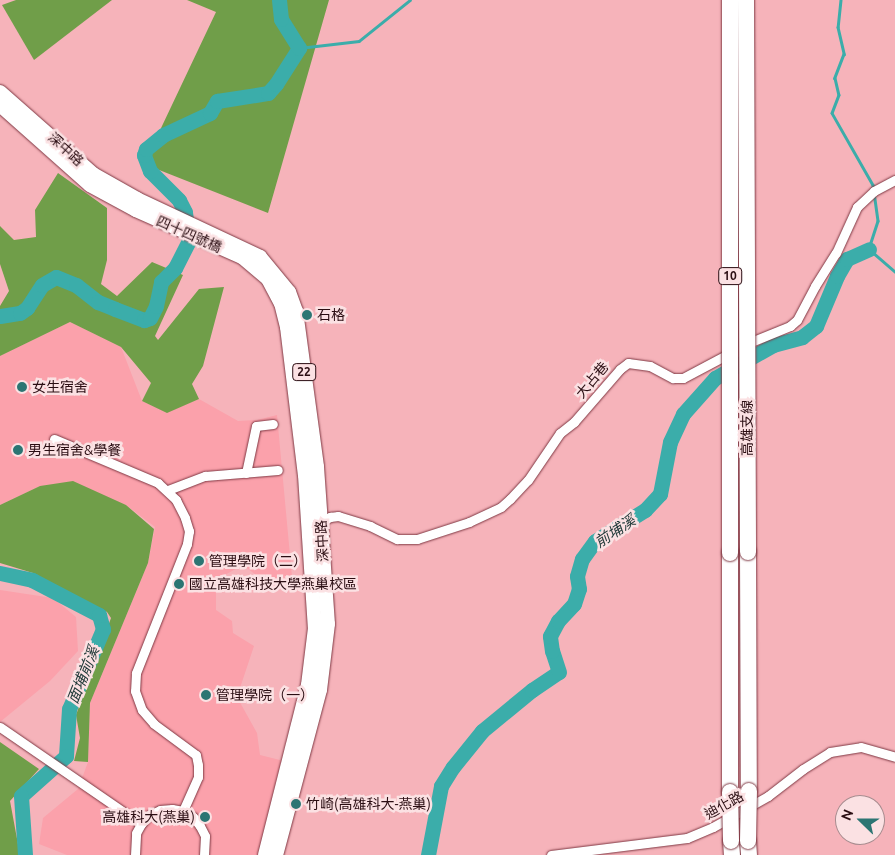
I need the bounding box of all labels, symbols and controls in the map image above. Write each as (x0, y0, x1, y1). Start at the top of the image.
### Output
street label: 深中路 (45, 129, 87, 169)
street label: 四十四號橋 (154, 212, 224, 256)
road number: 10 (718, 266, 742, 286)
place label: 石格 (317, 307, 345, 323)
marker: 石格 (301, 309, 313, 321)
street label: 大占巷 (572, 359, 612, 401)
road number: 22 (292, 362, 316, 382)
place label: 女生宿舍 (32, 379, 88, 395)
marker: 女生宿舍 (16, 381, 28, 393)
street label: 高雄支線 (739, 400, 755, 456)
place label: 男生宿舍&學餐 (28, 442, 121, 458)
marker: 男生宿舍&學餐 (12, 444, 24, 456)
water label: 前埔溪 (591, 511, 639, 551)
street label: 深中路 (313, 520, 331, 562)
place label: 管理學院（二） (209, 553, 307, 569)
marker: 管理學院（二） (193, 555, 205, 567)
place label: 國立高雄科技大學燕巢校區 (189, 576, 357, 592)
marker: 國立高雄科技大學燕巢校區 (173, 578, 185, 590)
water label: 面埔前溪 (63, 644, 103, 706)
place label: 管理學院（一） (216, 687, 314, 703)
marker: 管理學院（一） (200, 689, 212, 701)
street label: 迪化路 (702, 787, 746, 823)
north arrow (835, 795, 885, 845)
place label: 竹崎(高雄科大-燕巢) (306, 796, 431, 812)
marker: 竹崎(高雄科大-燕巢) (290, 798, 302, 810)
text: N (838, 807, 856, 823)
place label: 高雄科大(燕巢) (102, 809, 195, 825)
marker: 高雄科大(燕巢) (199, 811, 211, 823)

